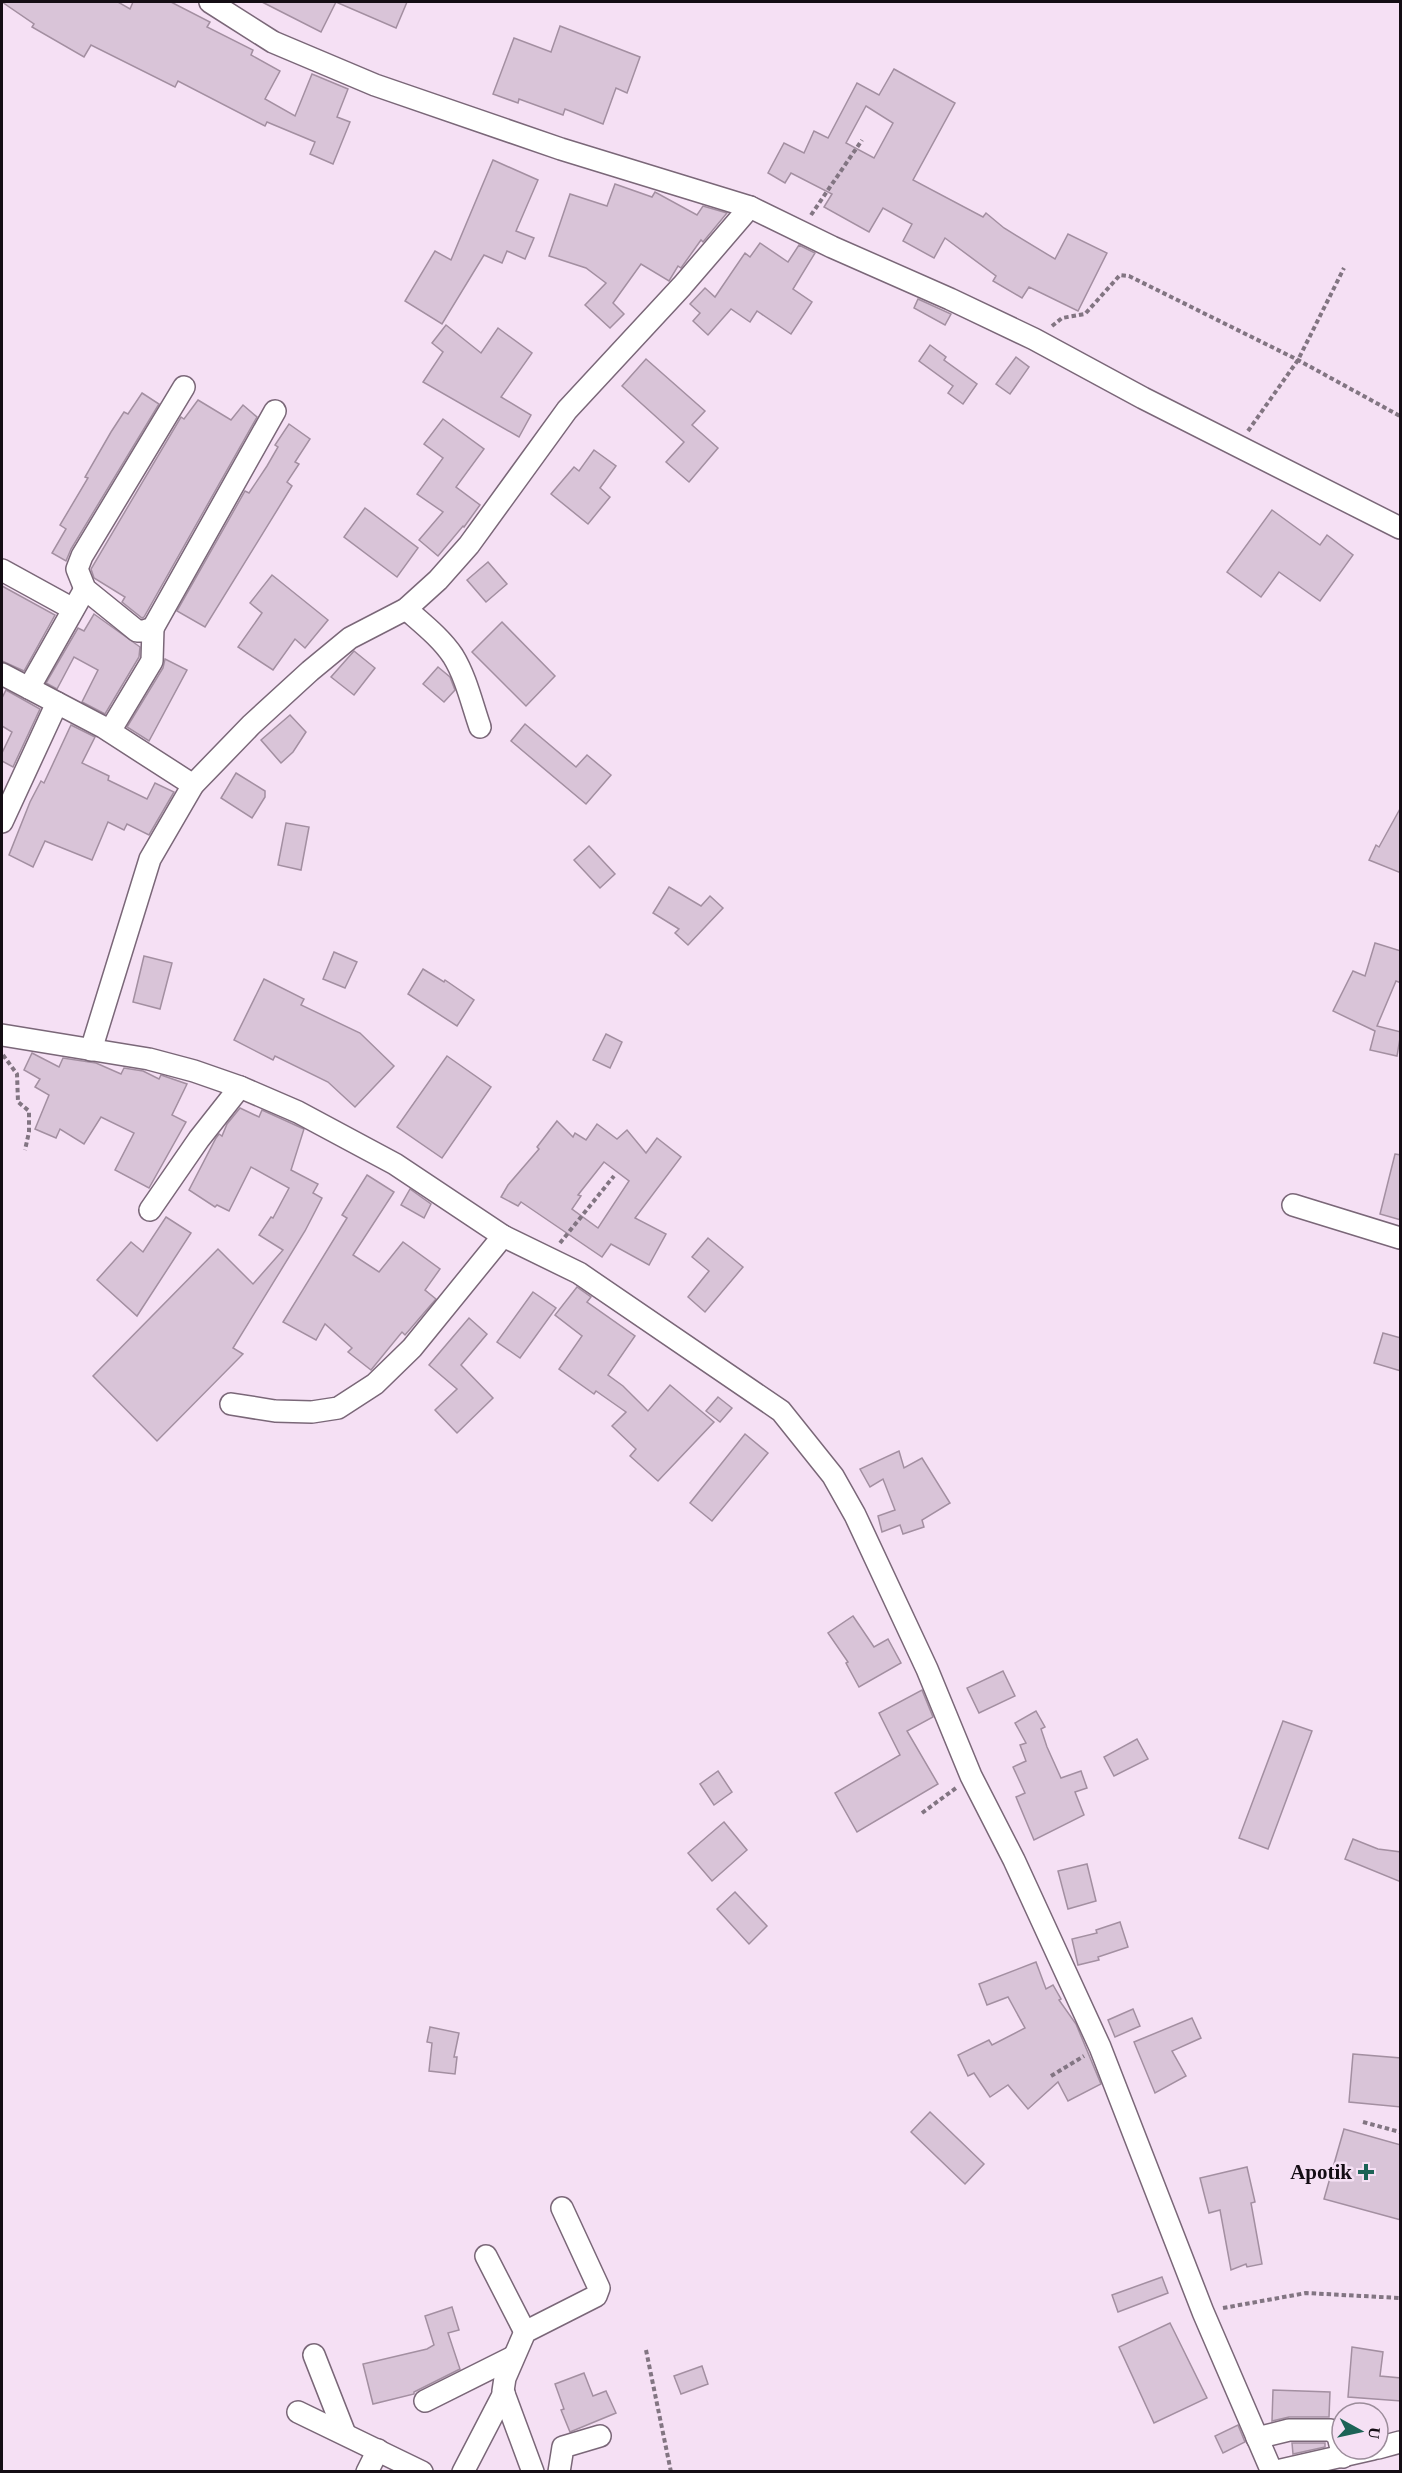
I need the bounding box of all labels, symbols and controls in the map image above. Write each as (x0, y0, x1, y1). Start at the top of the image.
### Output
place label: Apotik (1290, 2160, 1352, 2184)
marker: Apotik (1357, 2163, 1375, 2181)
north arrow (1330, 2401, 1390, 2461)
text: U (1365, 2426, 1384, 2440)

